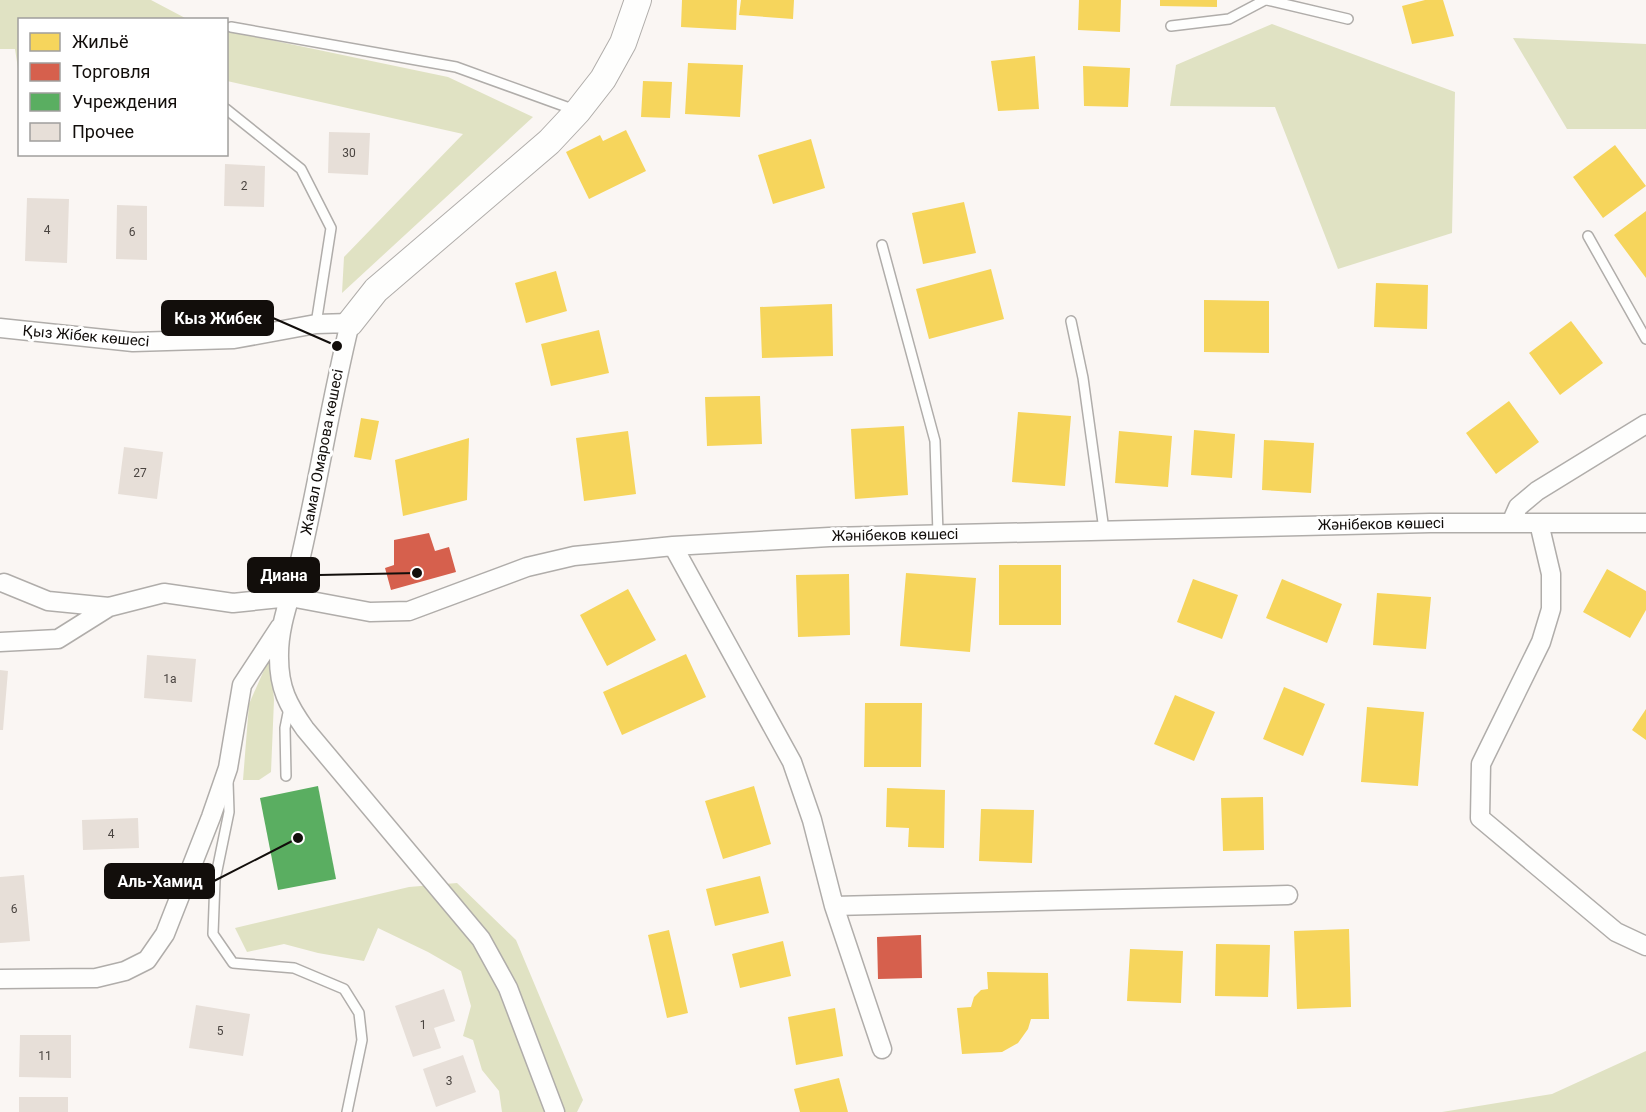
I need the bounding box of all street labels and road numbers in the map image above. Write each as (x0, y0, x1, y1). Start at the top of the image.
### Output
street label: Қыз Жібек көшесі (22, 322, 150, 350)
street label: Жамал Омарова көшесі (297, 368, 347, 536)
street label: Жәнібеков көшесі (1317, 514, 1445, 534)
street label: Жәнібеков көшесі (831, 525, 959, 545)

